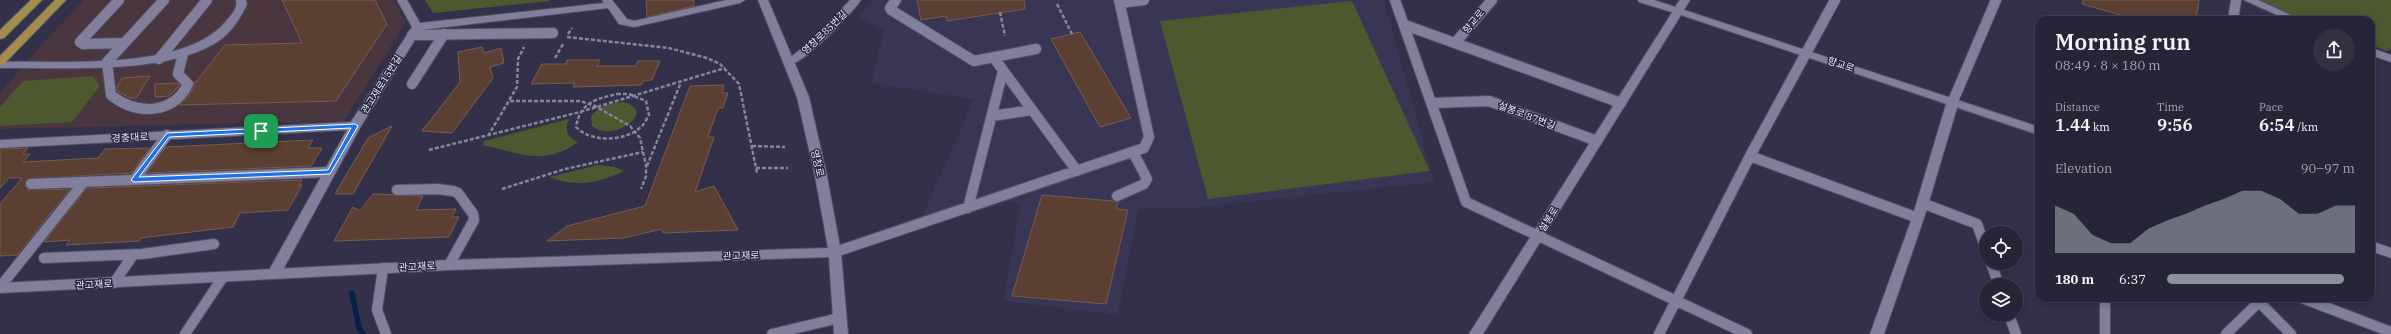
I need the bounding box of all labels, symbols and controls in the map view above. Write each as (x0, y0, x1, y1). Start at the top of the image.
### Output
street label: 향교로 (1460, 7, 1487, 36)
street label: 영창로85번길 (799, 8, 850, 57)
text: Morning run (2055, 27, 2191, 56)
button: share (2313, 29, 2355, 71)
street label: 관고재로15번길 (358, 52, 405, 116)
street label: 향교로 (1826, 54, 1856, 75)
text: 08:49 · 8 × 180 m (2055, 57, 2161, 74)
street label: 설봉로 87번길 (1496, 99, 1557, 132)
text: Distance (2055, 100, 2100, 114)
text: Time (2157, 100, 2184, 114)
text: Pace (2259, 100, 2283, 114)
pin (244, 114, 278, 148)
text: 1.44 (2055, 114, 2090, 136)
text: 9:56 (2157, 114, 2193, 136)
text: 6:54 (2259, 114, 2295, 136)
icon: arrive (250, 120, 272, 142)
text: km (2090, 120, 2110, 134)
text: /km (2295, 120, 2318, 134)
street label: 경충대로 (111, 130, 149, 145)
street label: 영창로 (808, 148, 827, 178)
text: Elevation (2055, 160, 2112, 177)
text: 90–97 m (2301, 160, 2355, 177)
street label: 설봉로 (1536, 204, 1561, 234)
map controls (1979, 226, 2023, 322)
button: locate (1979, 226, 2023, 270)
street label: 관고재로 (722, 248, 760, 263)
street label: 관고재로 (398, 259, 436, 274)
text: 180 m (2055, 271, 2094, 288)
text: 6:37 (2119, 271, 2146, 288)
street label: 관고재로 (75, 277, 113, 292)
button: layers (1979, 278, 2023, 322)

